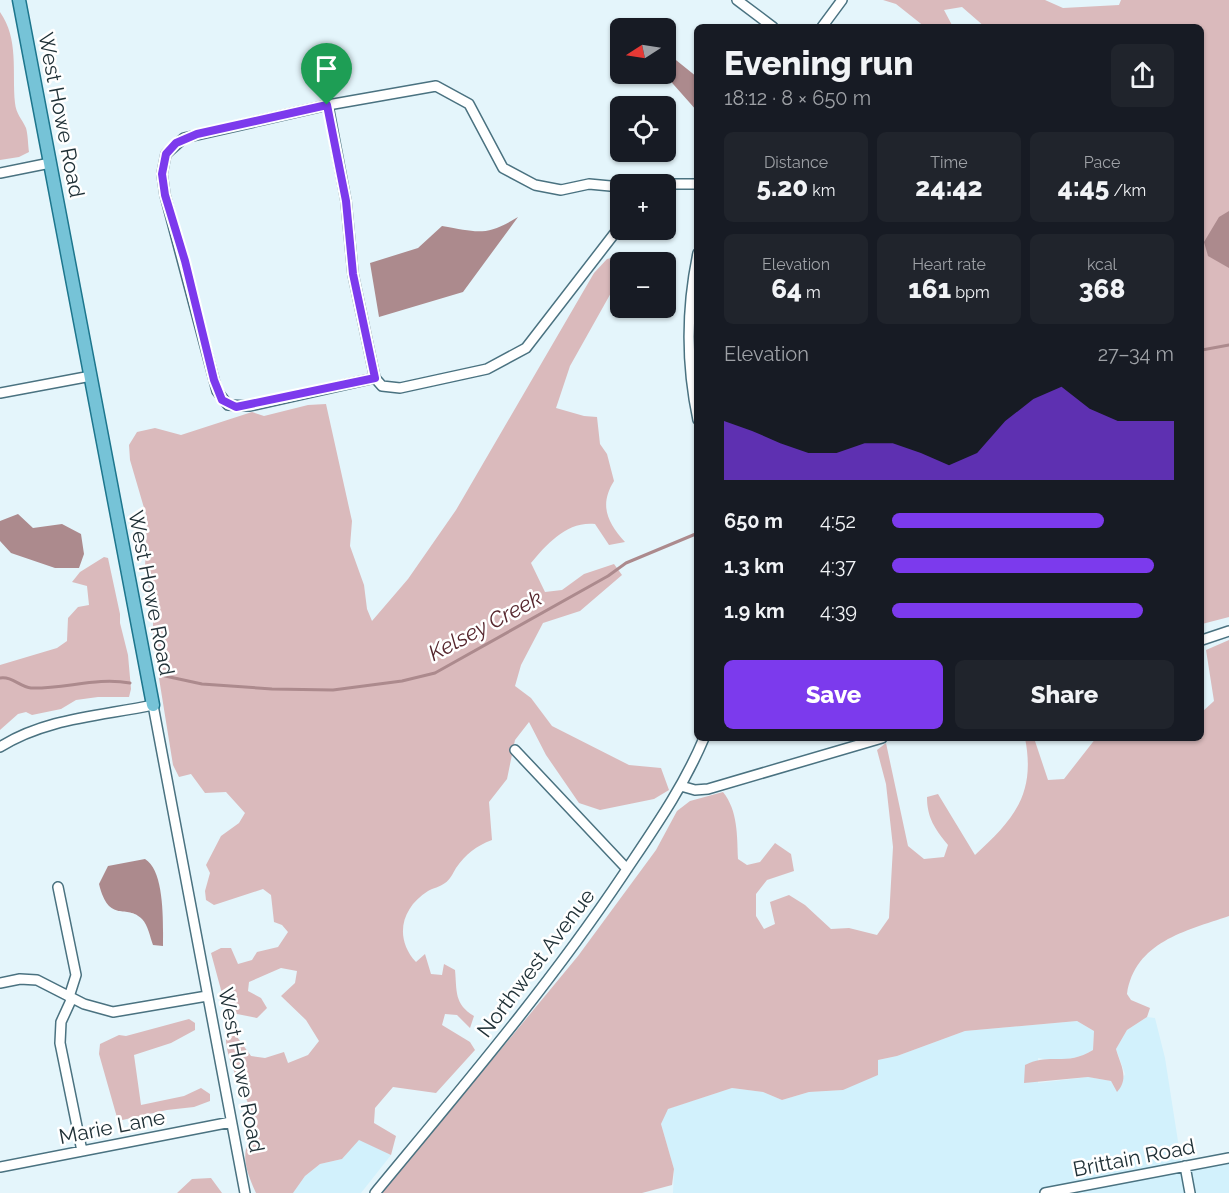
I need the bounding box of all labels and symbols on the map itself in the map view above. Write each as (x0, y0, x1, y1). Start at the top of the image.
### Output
north arrow (610, 18, 676, 84)
street label: West Howe Road (33, 30, 90, 200)
pin (301, 43, 352, 105)
street label: West Howe Road (123, 508, 180, 678)
water label: Kelsey Creek (424, 584, 546, 666)
street label: Northwest Avenue (472, 883, 600, 1042)
street label: West Howe Road (213, 985, 270, 1155)
street label: Marie Lane (57, 1104, 167, 1149)
street label: Brittain Road (1071, 1133, 1197, 1182)

